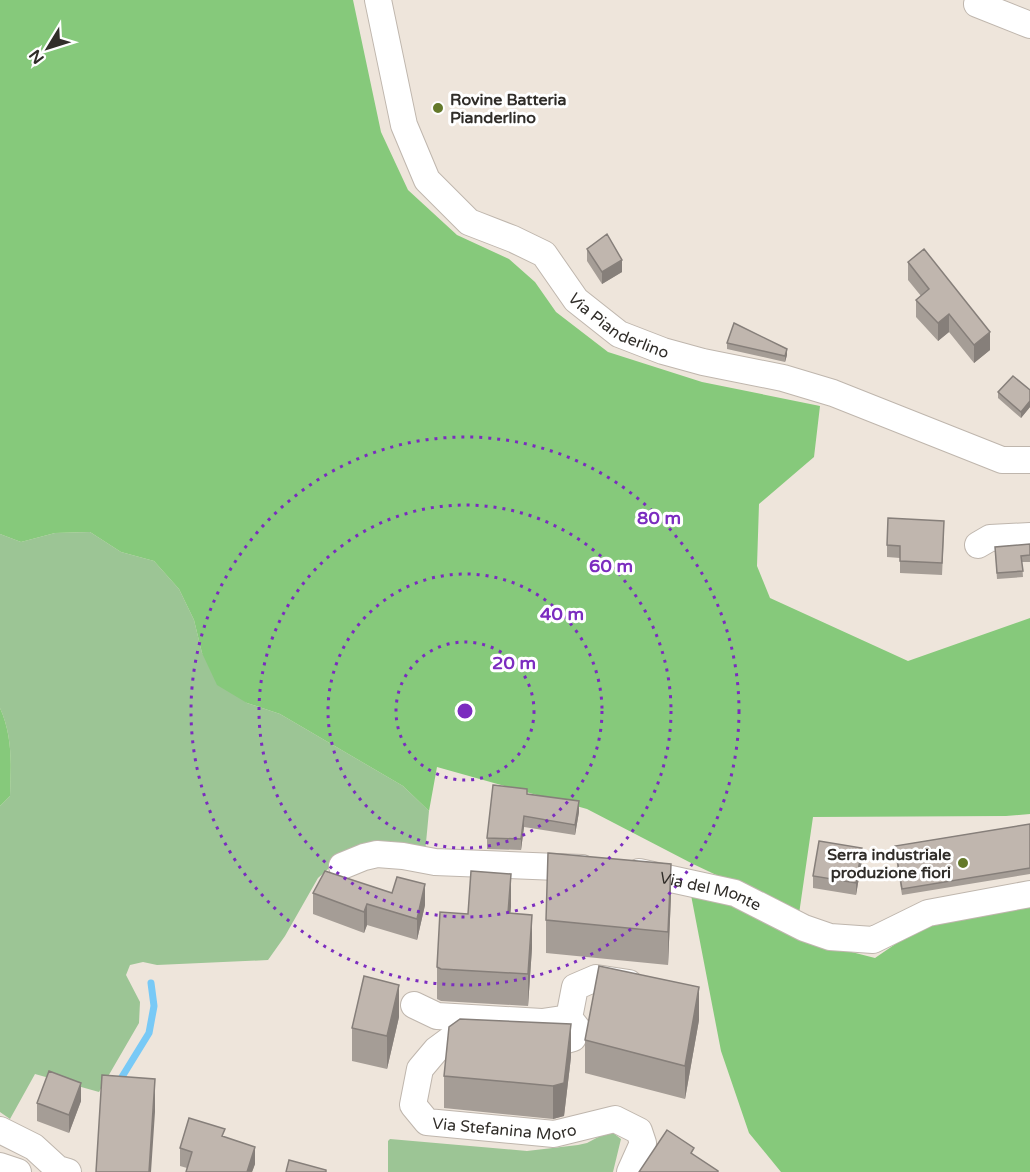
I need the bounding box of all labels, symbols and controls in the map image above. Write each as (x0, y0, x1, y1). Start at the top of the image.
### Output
north arrow (18, 18, 78, 78)
text: N (25, 45, 49, 68)
place label: Rovine Batteria Pianderlino (450, 90, 567, 128)
marker: Rovine Batteria Pianderlino (431, 101, 445, 115)
street label: Via Pianderlino (563, 290, 671, 363)
text: 80 m (637, 507, 681, 529)
text: 60 m (589, 555, 633, 577)
text: 40 m (540, 603, 584, 625)
text: 20 m (492, 652, 536, 674)
centre of rings (455, 701, 475, 721)
place label: Serra industriale produzione fiori (827, 845, 951, 883)
marker: Serra industriale produzione fiori (956, 856, 970, 870)
street label: Via del Monte (658, 868, 764, 916)
street label: Via Stefanina Moro (431, 1114, 579, 1145)

